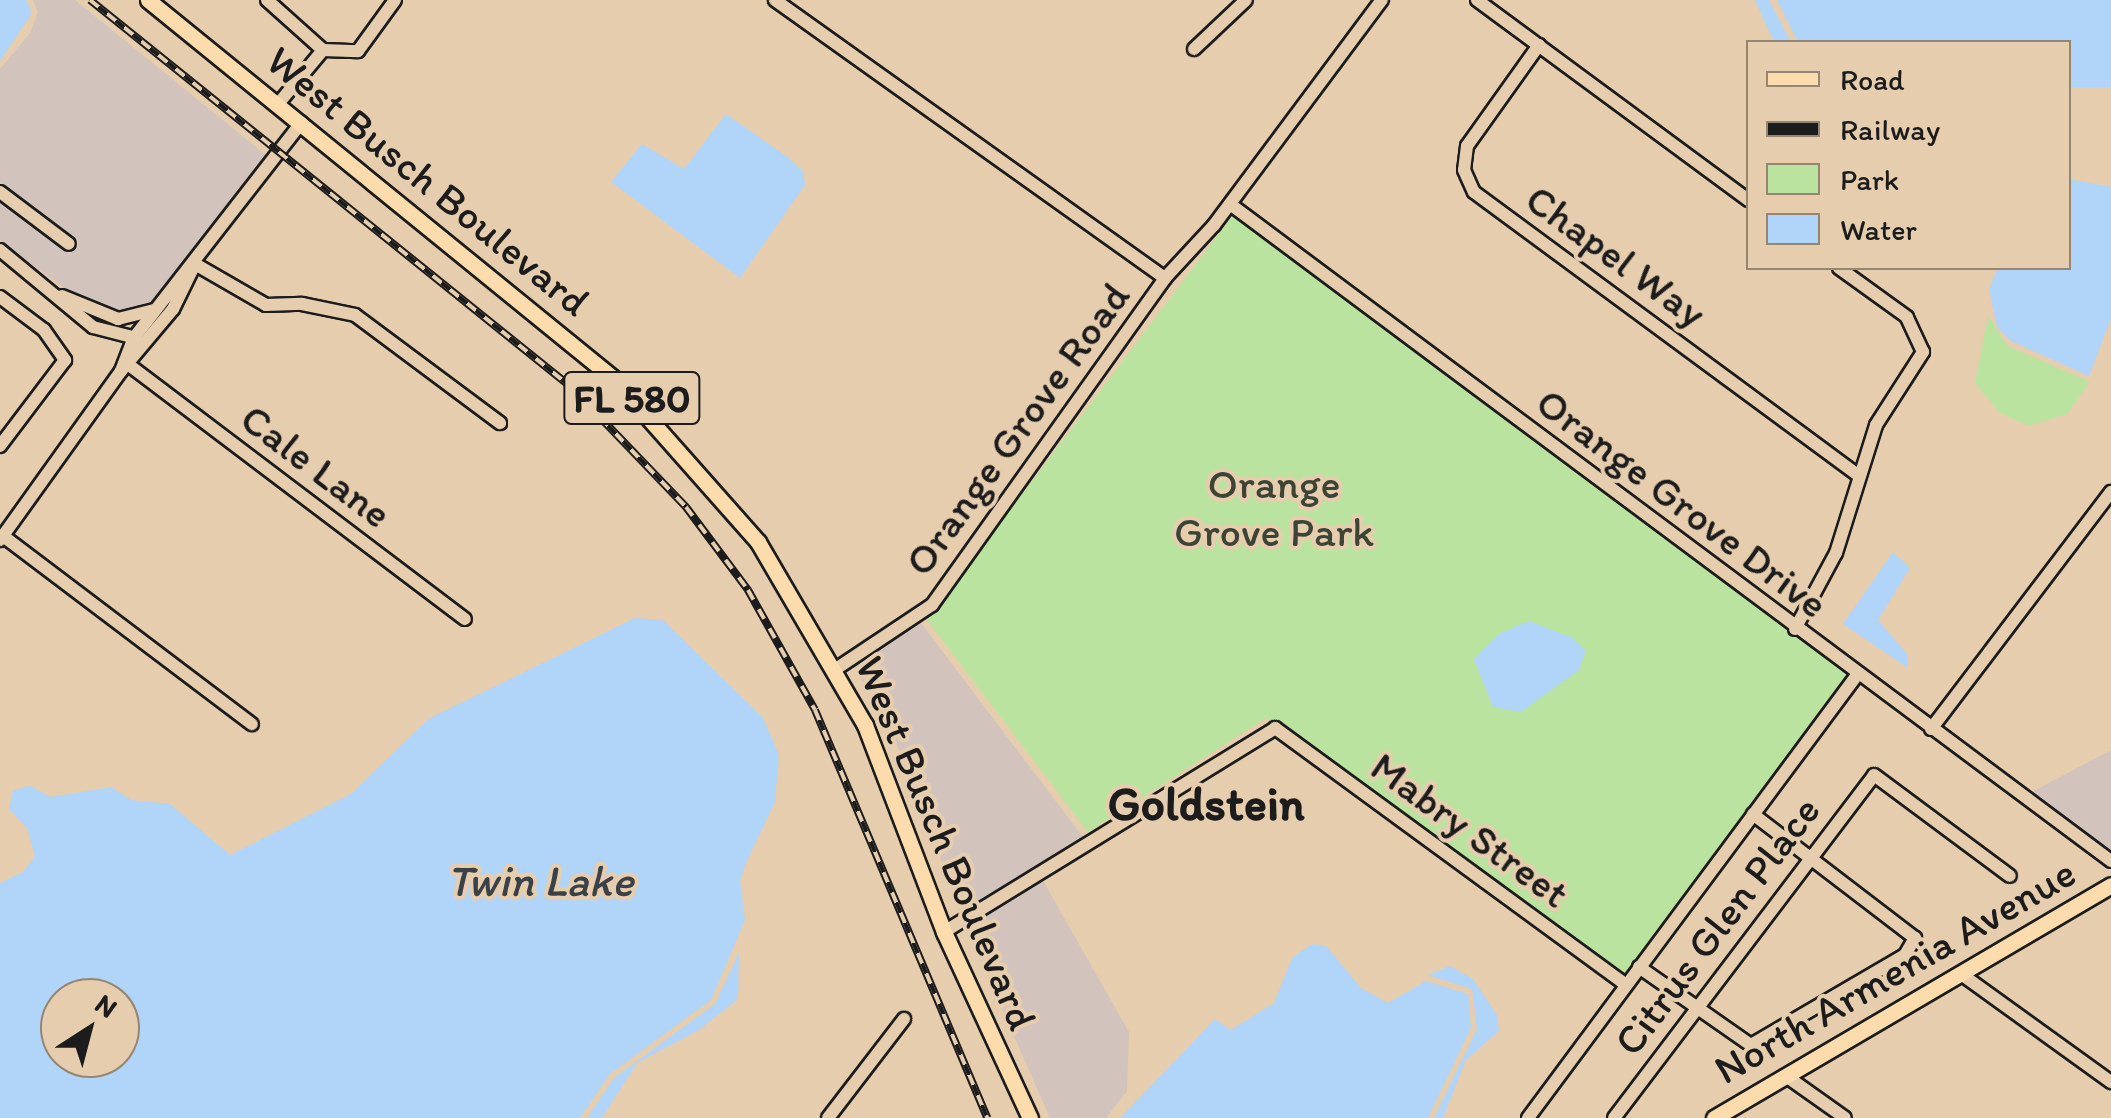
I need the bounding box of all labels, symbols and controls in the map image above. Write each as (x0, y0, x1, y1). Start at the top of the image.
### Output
street label: West Busch Boulevard (255, 35, 601, 327)
legend (1746, 40, 2071, 270)
text: Road (1840, 61, 1905, 98)
text: Railway (1840, 111, 1940, 148)
text: Park (1840, 161, 1899, 198)
street label: Chapel Way (1517, 174, 1715, 338)
text: Water (1840, 211, 1917, 248)
street label: Orange Grove Road (894, 273, 1140, 585)
road number: FL 580 (562, 363, 702, 433)
street label: Orange Grove Drive (1526, 377, 1838, 629)
street label: Cale Lane (230, 393, 402, 539)
park label: Orange Grove Park (1175, 459, 1373, 558)
street label: West Busch Boulevard (844, 648, 1048, 1038)
street label: Mabry Street (1361, 741, 1579, 919)
district label: Goldstein (1107, 775, 1305, 833)
street label: Citrus Glen Place (1604, 787, 1830, 1065)
street label: North Armenia Avenue (1705, 847, 2085, 1095)
water label: Twin Lake (446, 854, 634, 908)
north arrow (40, 978, 140, 1078)
text: N (89, 986, 124, 1025)

